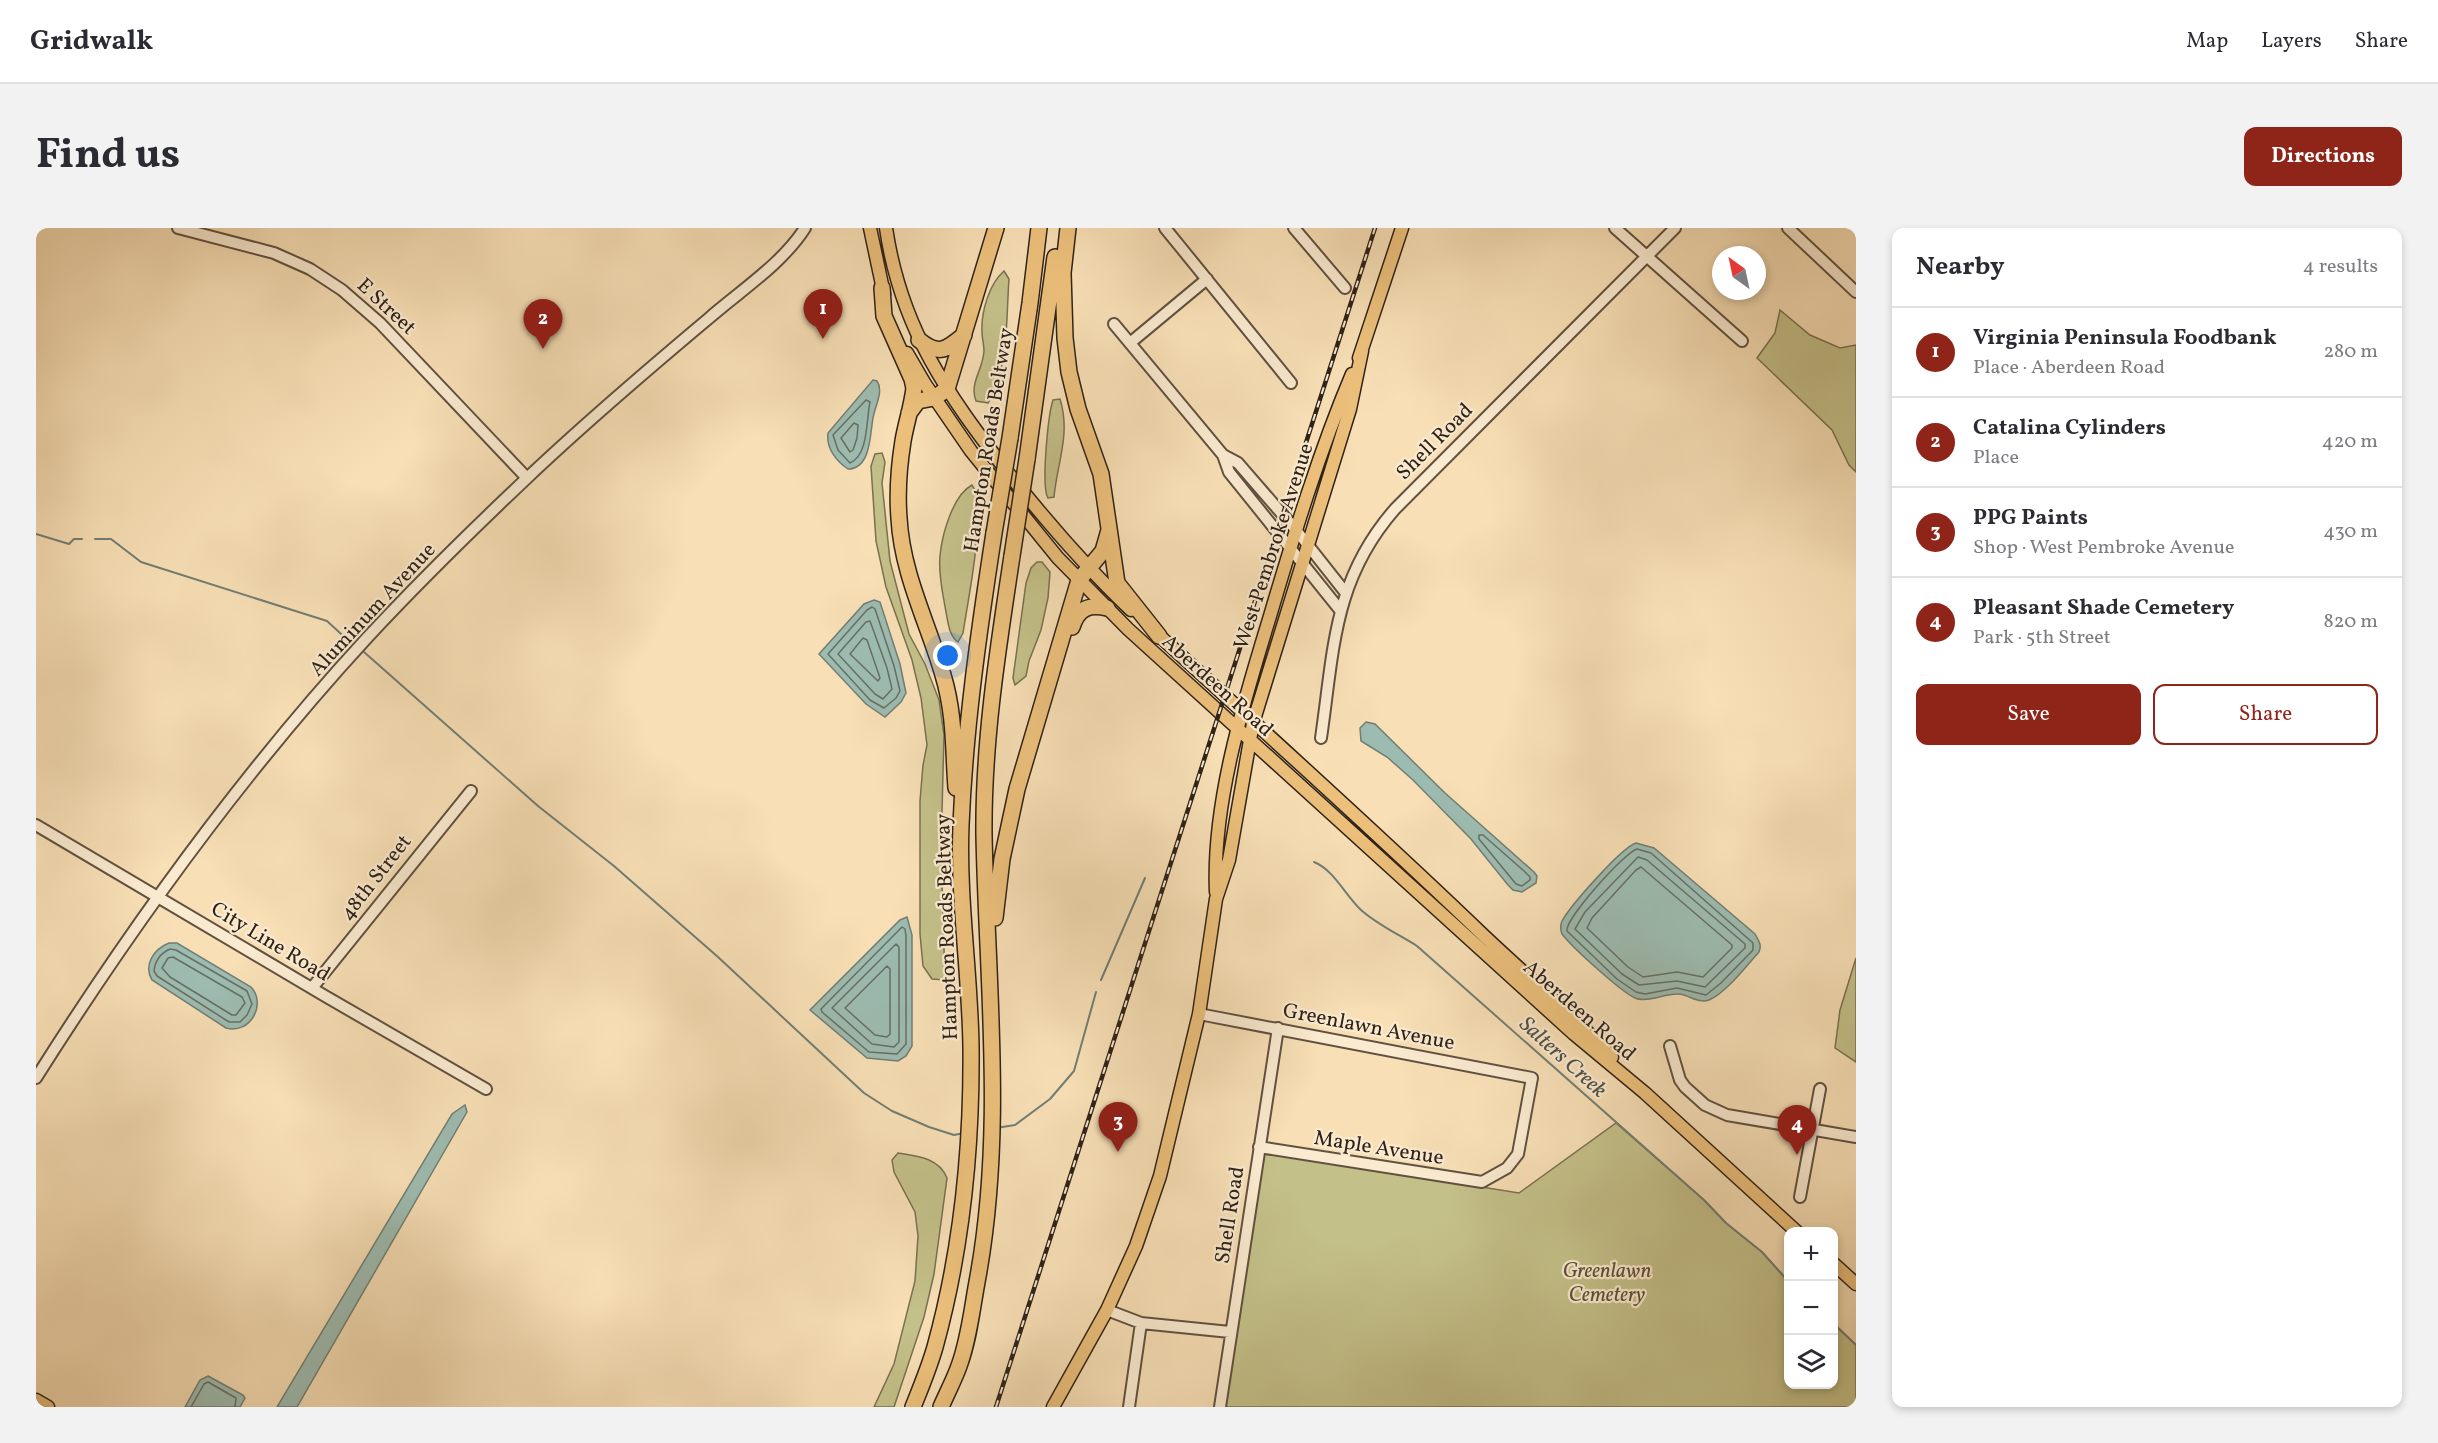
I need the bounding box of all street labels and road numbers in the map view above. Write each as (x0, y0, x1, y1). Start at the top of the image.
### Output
street label: E Street (350, 272, 422, 342)
street label: Hampton Roads Beltway (957, 325, 1022, 554)
street label: Shell Road (1390, 397, 1480, 487)
street label: West Pembroke Avenue (1227, 439, 1322, 653)
street label: Aluminum Avenue (303, 537, 443, 683)
street label: Aberdeen Road (1155, 628, 1279, 744)
street label: Hampton Roads Beltway (929, 813, 966, 1041)
street label: 48th Street (333, 829, 419, 927)
street label: City Line Road (205, 895, 335, 989)
street label: Aberdeen Road (1516, 954, 1642, 1068)
street label: Greenlawn Avenue (1280, 997, 1457, 1058)
street label: Maple Avenue (1312, 1124, 1446, 1173)
street label: Shell Road (1208, 1164, 1252, 1266)

